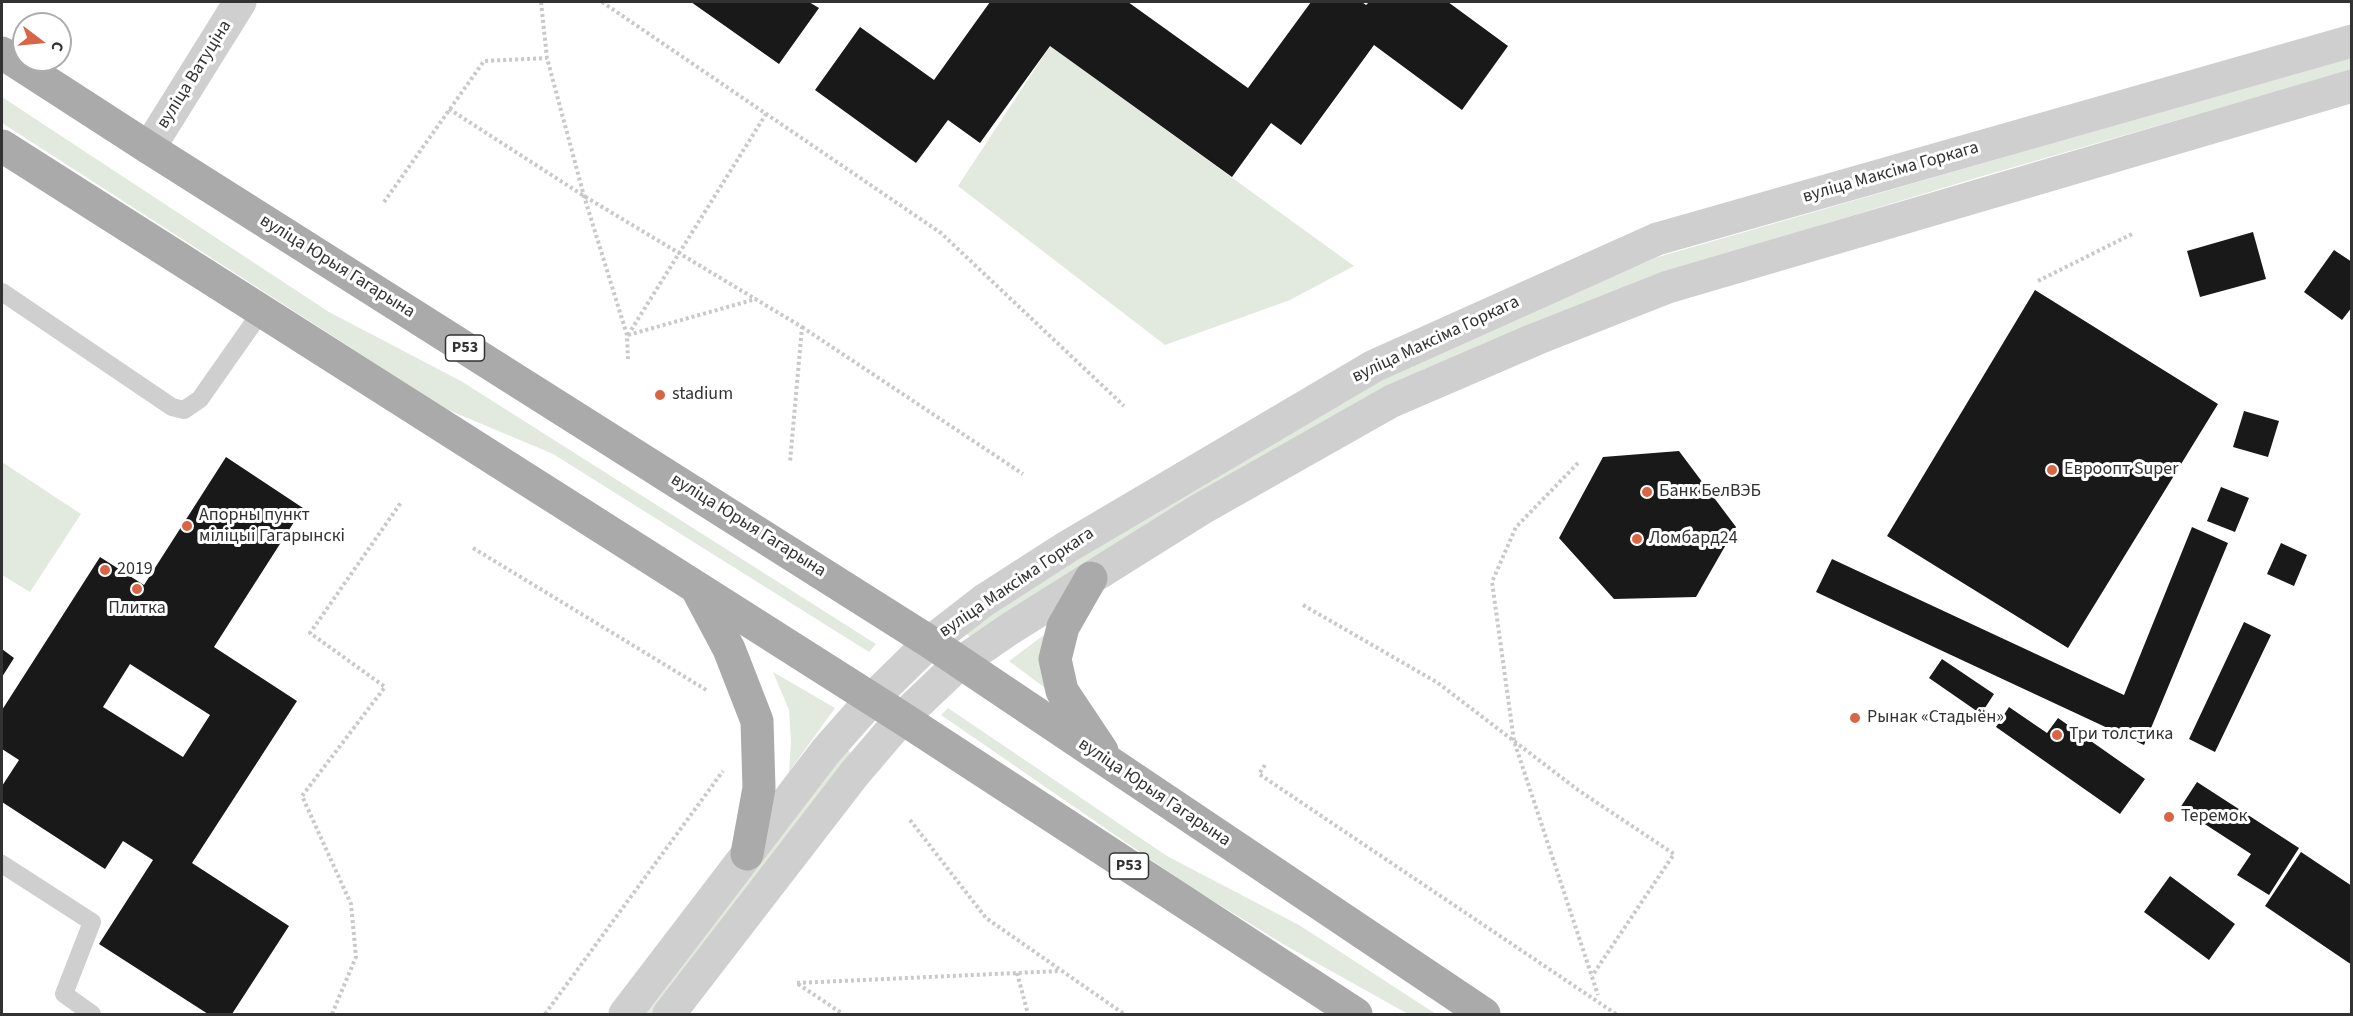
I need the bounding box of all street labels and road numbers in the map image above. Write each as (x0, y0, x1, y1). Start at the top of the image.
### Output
street label: вуліца Ватуціна (153, 17, 237, 133)
street label: вуліца Максіма Горкага (1801, 138, 1981, 208)
street label: вуліца Юрыя Гагарына (255, 210, 419, 324)
street label: вуліца Максіма Горкага (1349, 292, 1523, 388)
road number: Р53 (446, 335, 484, 361)
street label: вуліца Юрыя Гагарына (666, 469, 830, 583)
street label: вуліца Максіма Горкага (935, 523, 1099, 643)
street label: вуліца Юрыя Гагарына (1074, 734, 1234, 852)
road number: Р53 (1110, 853, 1148, 879)

